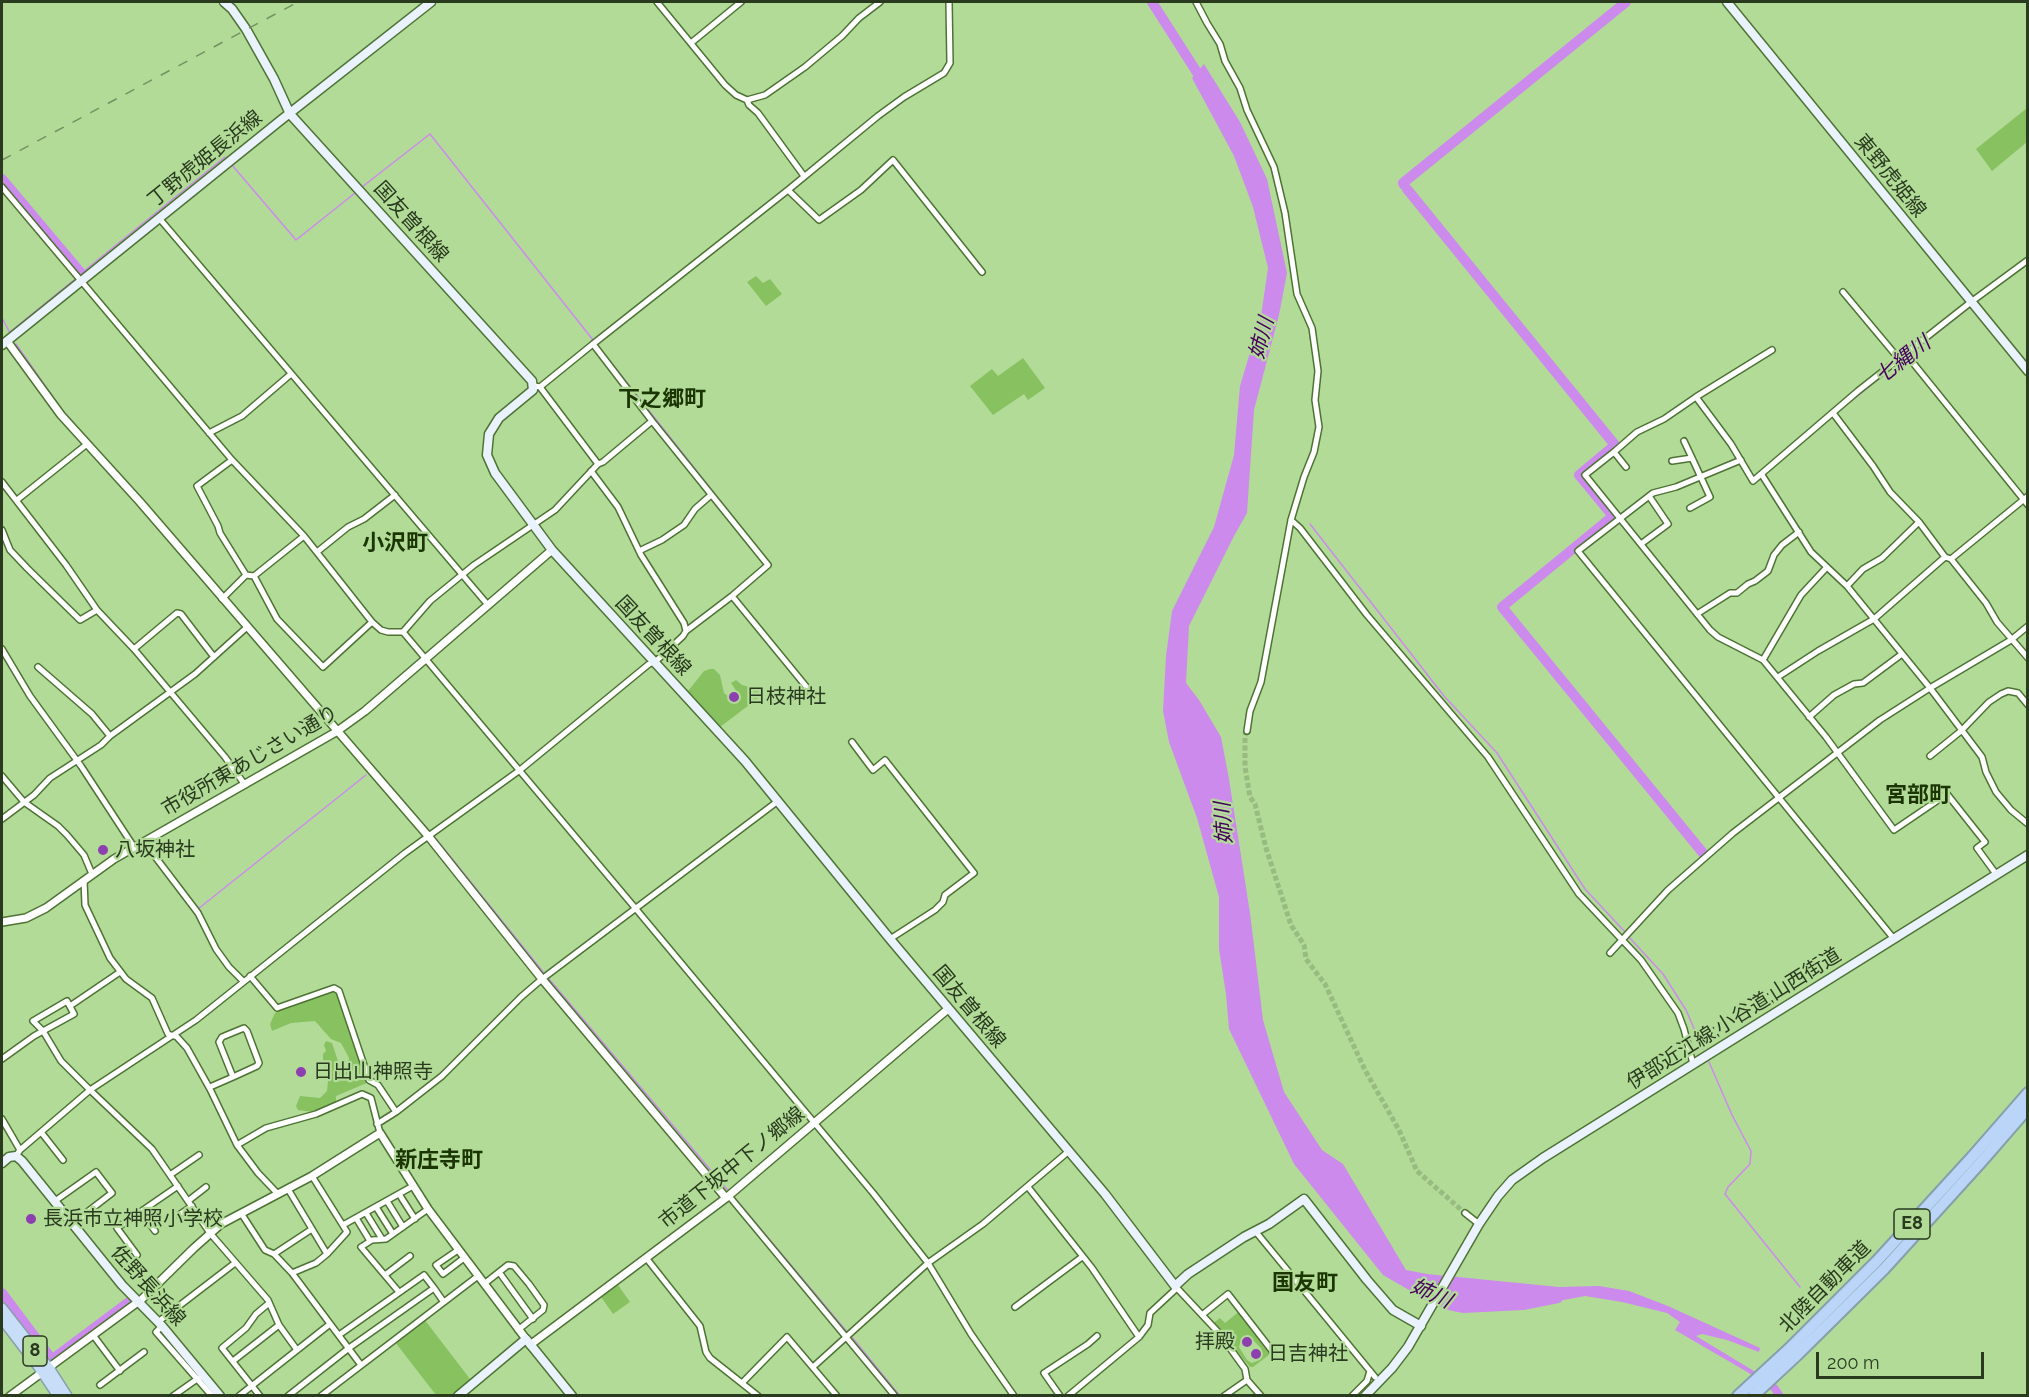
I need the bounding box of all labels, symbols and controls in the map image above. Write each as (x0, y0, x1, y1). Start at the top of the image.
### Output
street label: 丁野虎姫長浜線 (143, 106, 267, 212)
street label: 東野虎姫線 (1849, 130, 1931, 222)
street label: 国友曽根線 (369, 177, 453, 267)
water label: 姉川 (1244, 314, 1280, 362)
water label: 七縄川 (1870, 331, 1936, 389)
district label: 下之郷町 (618, 386, 706, 412)
district label: 小沢町 (362, 530, 428, 556)
street label: 国友曽根線 (610, 591, 696, 681)
place label: 日枝神社 (746, 685, 826, 709)
marker: 日枝神社 (727, 690, 741, 704)
street label: 市役所東あじさい通り (157, 701, 343, 821)
district label: 宮部町 (1885, 782, 1951, 808)
water label: 姉川 (1210, 801, 1238, 845)
place label: 八坂神社 (115, 838, 195, 862)
marker: 八坂神社 (96, 843, 110, 857)
street label: 伊部近江線;小谷道;山西街道 (1622, 943, 1846, 1095)
street label: 国友曽根線 (928, 961, 1010, 1053)
place label: 日出山神照寺 (313, 1060, 433, 1084)
marker: 日出山神照寺 (294, 1065, 308, 1079)
street label: 市道下坂中下ノ郷線 (655, 1102, 809, 1234)
district label: 新庄寺町 (395, 1147, 483, 1173)
place label: 長浜市立神照小学校 (43, 1207, 223, 1231)
road number: E8 (1894, 1209, 1930, 1239)
marker: 長浜市立神照小学校 (24, 1212, 38, 1226)
street label: 北陸自動車道 (1774, 1236, 1876, 1338)
street label: 佐野長浜線 (106, 1241, 190, 1331)
district label: 国友町 (1272, 1270, 1338, 1296)
water label: 姉川 (1407, 1274, 1455, 1314)
place label: 拝殿 (1195, 1330, 1235, 1354)
marker: 拝殿 (1240, 1335, 1254, 1349)
road number: 8 (23, 1336, 47, 1366)
scale bar (1819, 1340, 1987, 1378)
place label: 日吉神社 (1268, 1342, 1348, 1366)
marker: 日吉神社 (1249, 1347, 1263, 1361)
text: 200 m (1827, 1352, 1880, 1373)

